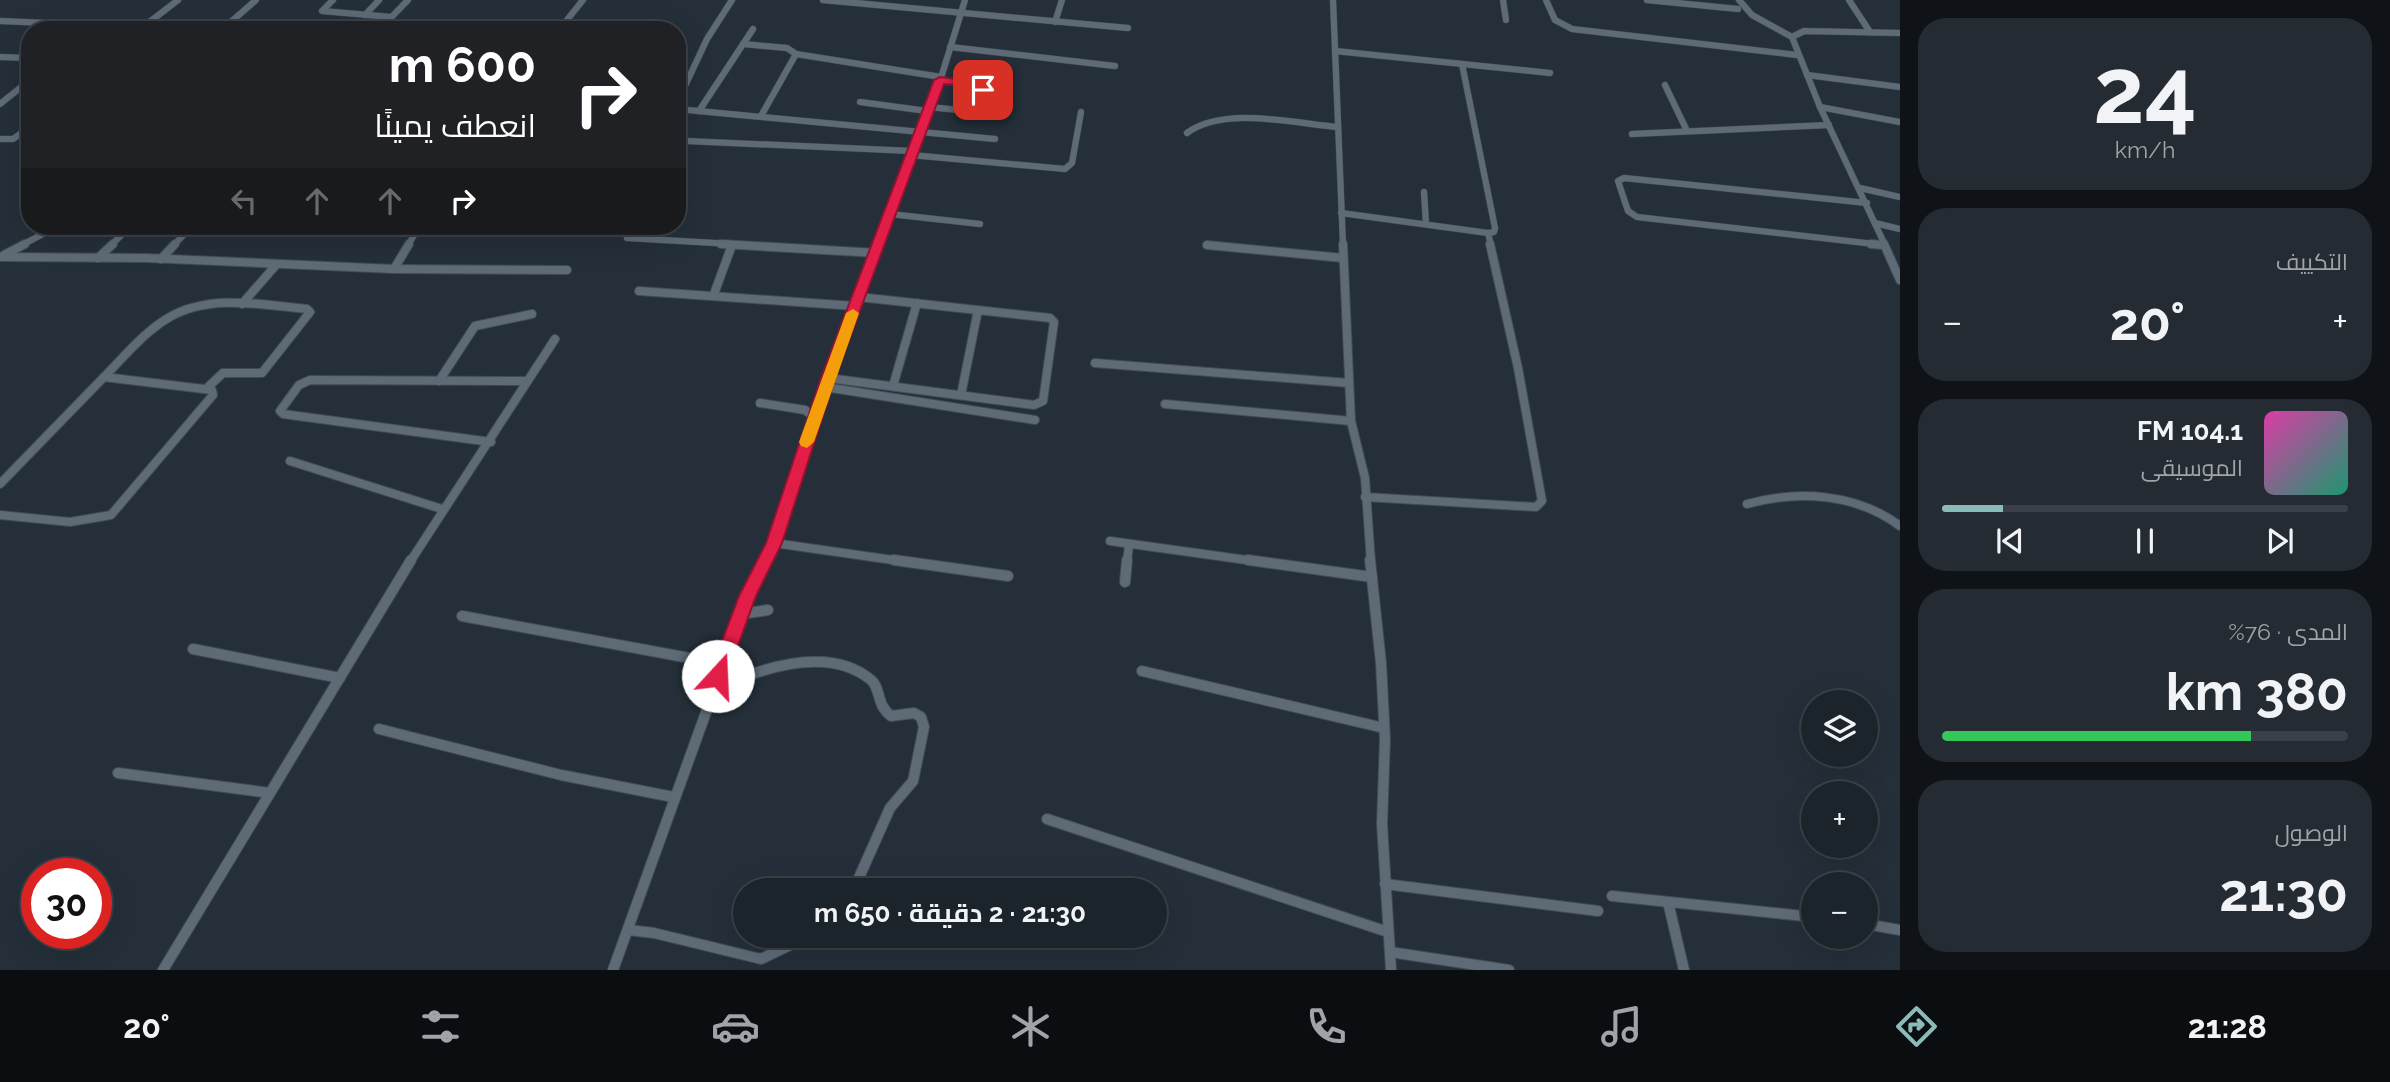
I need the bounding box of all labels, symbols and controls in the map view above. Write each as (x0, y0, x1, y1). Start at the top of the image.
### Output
text: 600 m (389, 36, 536, 93)
text: 24 (2093, 37, 2197, 144)
icon: right (560, 49, 651, 140)
pin (953, 60, 1013, 120)
icon: arrive (964, 71, 1002, 109)
text: انعطف يمينًا (374, 107, 536, 144)
text: km/h (2115, 136, 2175, 163)
icon: left (225, 182, 263, 220)
icon: ahead (298, 182, 336, 220)
icon: ahead (371, 182, 409, 220)
icon: right (444, 182, 482, 220)
text: التكييف (2276, 248, 2348, 275)
text: 20° (2110, 291, 2185, 352)
text: − (1942, 299, 1962, 344)
text: + (2332, 299, 2348, 344)
text: 104.1 FM (2137, 416, 2243, 446)
text: الموسيقى (2141, 454, 2243, 481)
icon: previous (1991, 522, 2029, 560)
icon: pause (2126, 522, 2164, 560)
icon: next (2261, 522, 2299, 560)
text: المدى · 76% (2228, 618, 2348, 645)
position arrow (681, 639, 755, 713)
text: 380 km (2166, 661, 2348, 722)
map controls (1801, 690, 1878, 949)
button: layers (1801, 690, 1878, 767)
button: + (1801, 781, 1878, 858)
text: الوصول (2275, 819, 2348, 846)
speed limit sign: 30 (21, 858, 112, 949)
text: 21:30 (2219, 862, 2348, 923)
button: − (1801, 872, 1878, 949)
text: 21:30 · 2 دقيقة · 650 m (814, 898, 1086, 928)
icon: filters (416, 1002, 465, 1051)
icon: car (711, 1002, 760, 1051)
icon: climate (1006, 1002, 1055, 1051)
icon: phone (1302, 1002, 1351, 1051)
icon: music (1597, 1002, 1646, 1051)
icon: directions (1892, 1002, 1941, 1051)
text: 20° (123, 1008, 170, 1045)
text: 21:28 (2188, 1008, 2267, 1045)

